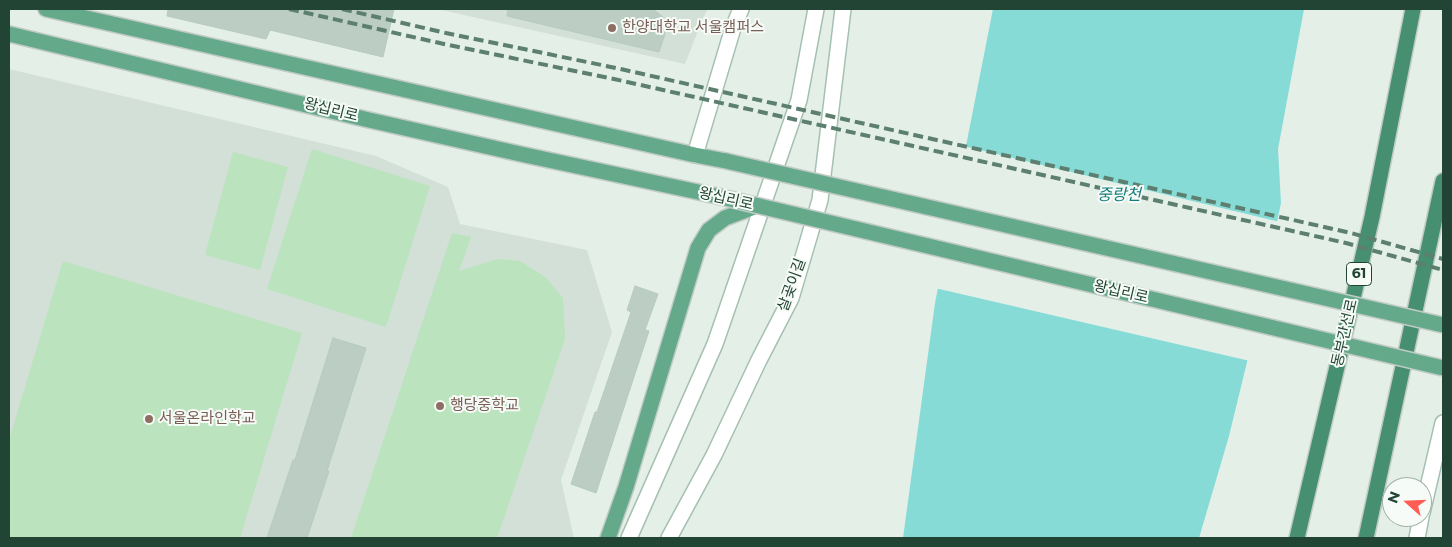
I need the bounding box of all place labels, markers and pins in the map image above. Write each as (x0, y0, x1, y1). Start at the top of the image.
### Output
place label: 한양대학교 서울캠퍼스 (622, 19, 764, 37)
marker: 한양대학교 서울캠퍼스 (606, 22, 618, 34)
place label: 행당중학교 (450, 397, 519, 415)
marker: 행당중학교 (434, 400, 446, 412)
place label: 서울온라인학교 (159, 410, 256, 428)
marker: 서울온라인학교 (143, 413, 155, 425)

